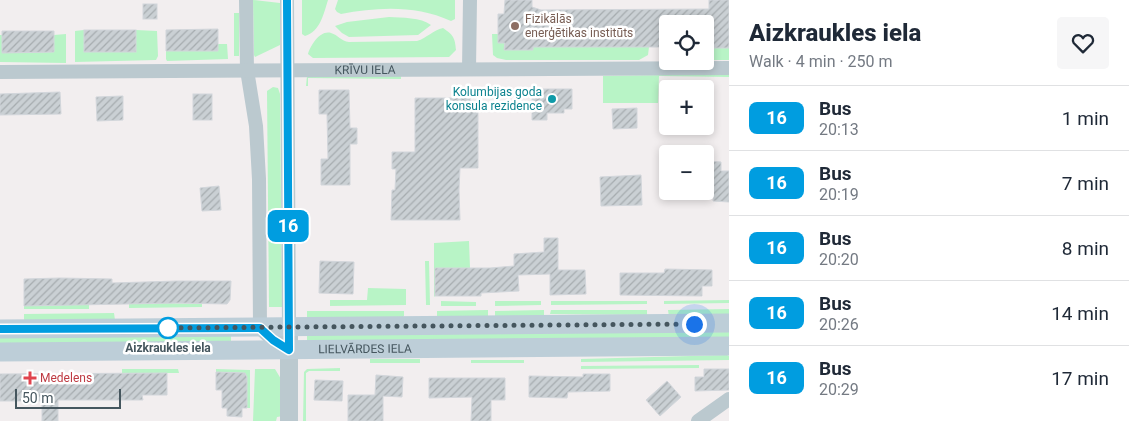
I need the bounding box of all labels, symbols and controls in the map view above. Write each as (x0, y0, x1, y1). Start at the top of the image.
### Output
place label: Fizikālās enerģētikas institūts (525, 12, 633, 40)
map controls (659, 15, 714, 200)
button: locate (659, 15, 714, 70)
button: heart (1057, 17, 1109, 69)
text: Aizkraukles iela (749, 19, 921, 47)
marker: Fizikālās enerģētikas institūts (509, 20, 521, 32)
text: Walk · 4 min · 250 m (749, 52, 893, 71)
street label: KRĪVU IELA (334, 63, 396, 77)
button: + (659, 80, 714, 135)
place label: Kolumbijas goda konsula rezidence (446, 85, 542, 113)
marker: Kolumbijas goda konsula rezidence (546, 93, 558, 105)
text: Bus (819, 97, 852, 120)
text: 16 (766, 107, 787, 128)
text: 1 min (1062, 107, 1109, 130)
text: 20:13 (819, 120, 859, 139)
button: − (659, 145, 714, 200)
text: Bus (819, 162, 852, 185)
text: 16 (766, 172, 787, 193)
text: 7 min (1062, 172, 1109, 195)
text: 20:19 (819, 185, 859, 204)
line badge: 16 (266, 210, 310, 242)
text: 16 (278, 215, 298, 236)
text: Bus (819, 227, 852, 250)
text: 16 (766, 237, 787, 258)
text: 8 min (1062, 237, 1109, 260)
text: 20:20 (819, 250, 859, 269)
text: Bus (819, 292, 852, 315)
text: 16 (766, 302, 787, 323)
text: 14 min (1051, 302, 1109, 325)
your location (682, 312, 707, 337)
text: 20:26 (819, 315, 859, 334)
marker: Aizkraukles iela (157, 317, 179, 339)
place label: Aizkraukles iela (125, 341, 211, 355)
street label: LIELVĀRDES IELA (318, 342, 412, 356)
text: Bus (819, 357, 852, 380)
text: 16 (766, 367, 787, 388)
text: 17 min (1051, 367, 1109, 390)
place label: Medelens (40, 371, 92, 385)
marker: Medelens (24, 372, 36, 384)
text: 20:29 (819, 380, 859, 399)
scale bar (15, 386, 121, 409)
text: 50 m (22, 390, 54, 406)

